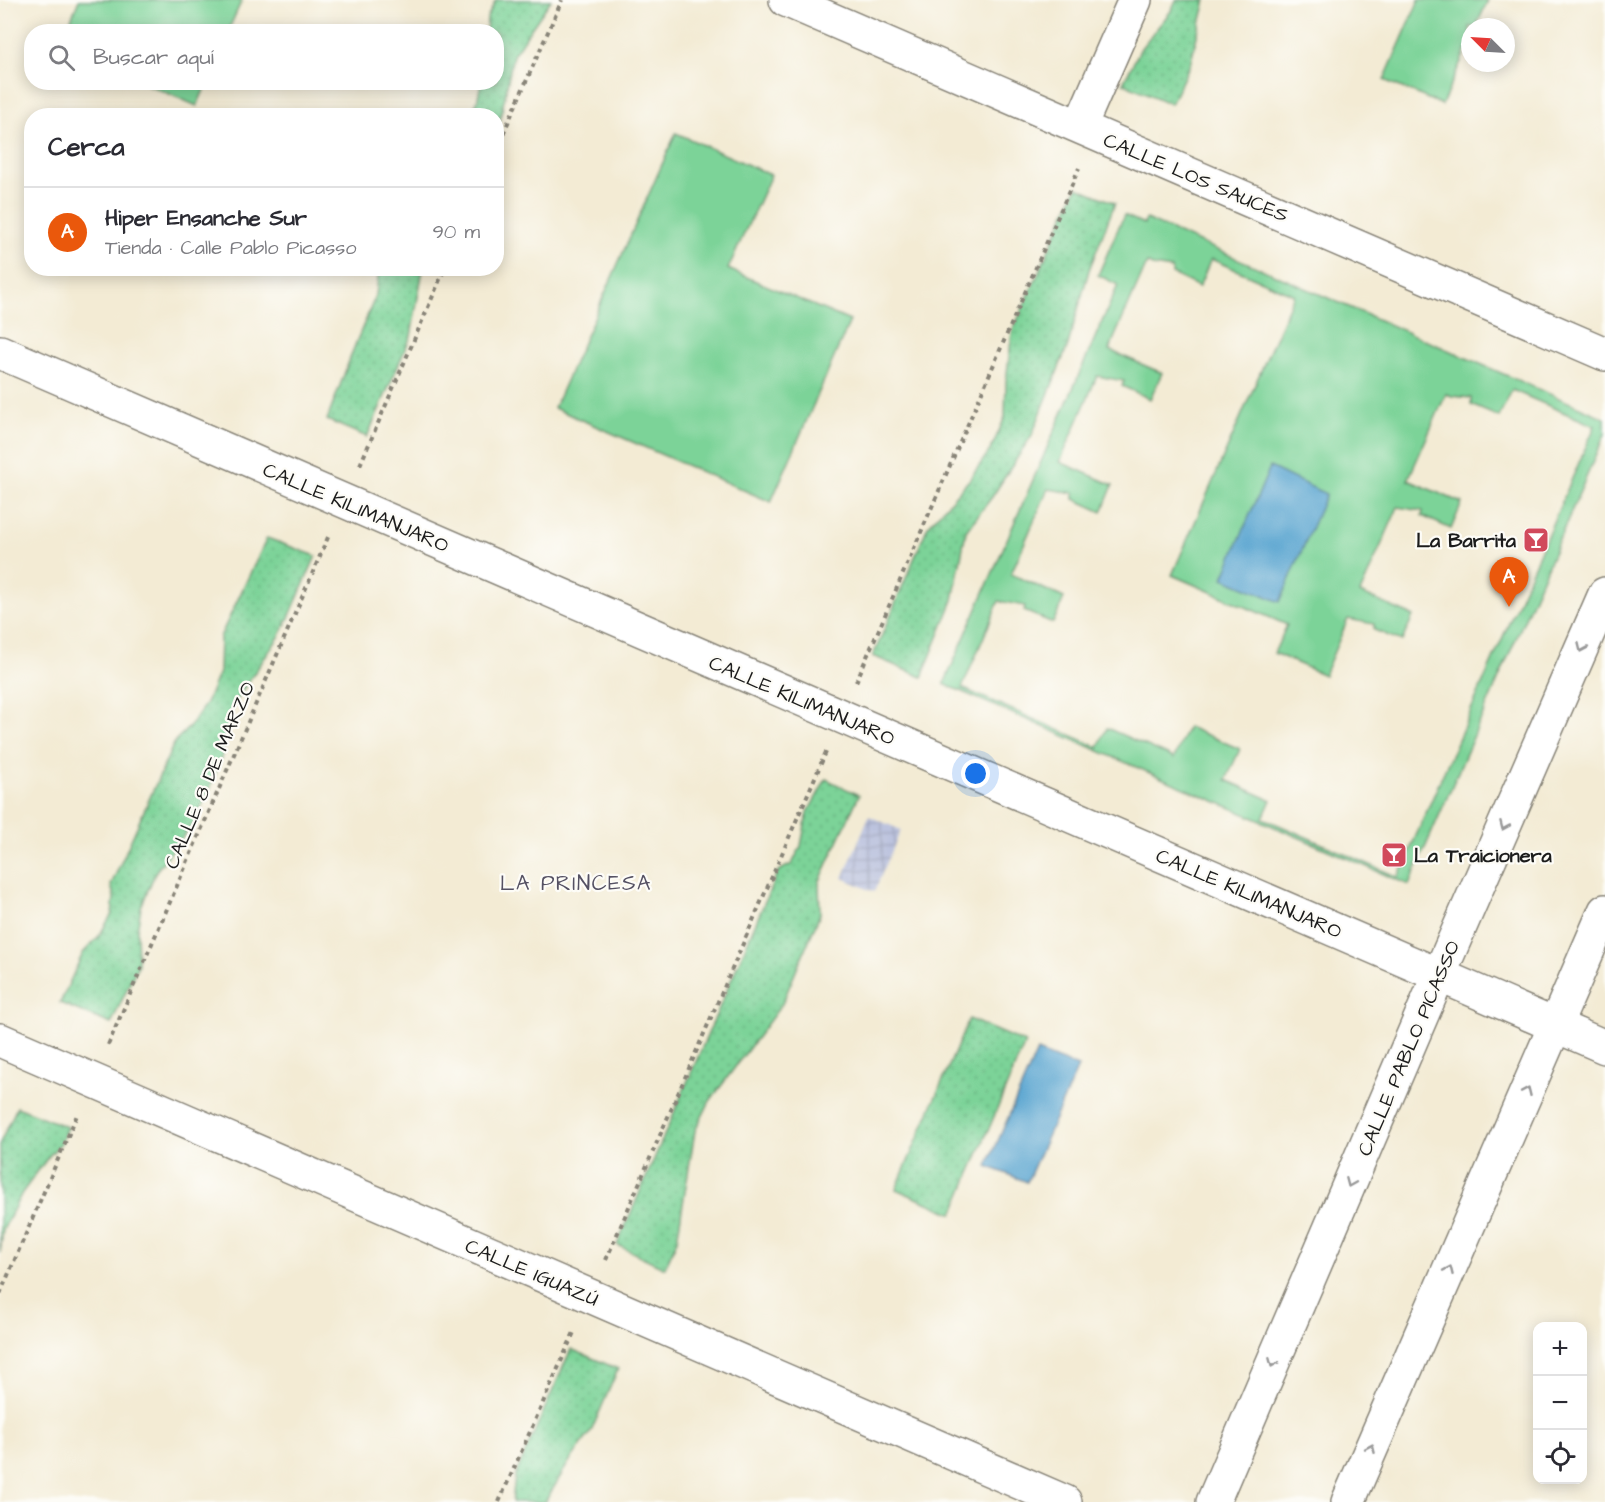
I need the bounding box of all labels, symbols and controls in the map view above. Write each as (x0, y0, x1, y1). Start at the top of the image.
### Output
north arrow (1461, 18, 1515, 72)
search box (24, 24, 504, 90)
icon: search (45, 41, 78, 74)
text: Buscar aquí (93, 42, 214, 73)
street label: CALLE LOS SAUCES (1099, 126, 1293, 230)
text: Cerca (48, 129, 125, 165)
text: Hiper Ensanche Sur (105, 203, 307, 234)
text: A (61, 218, 74, 246)
text: 90 m (432, 218, 480, 246)
text: Tienda · Calle Pablo Picasso (105, 234, 357, 262)
street label: CALLE KILIMANJARO (258, 456, 453, 560)
bar icon: La Barrita (1521, 525, 1551, 555)
place label: La Barrita (1416, 527, 1517, 555)
pin: A (1490, 558, 1528, 607)
one-way arrow (1577, 641, 1589, 652)
street label: CALLE KILIMANJARO (704, 649, 899, 753)
street label: CALLE 8 DE MARZO (158, 677, 262, 873)
your location (961, 759, 990, 788)
one-way arrow (1499, 820, 1511, 831)
bar icon: La Traicionera (1379, 840, 1409, 870)
street label: CALLE KILIMANJARO (1151, 842, 1346, 946)
place label: La Traicionera (1414, 842, 1553, 870)
district label: LA PRINCESA (500, 869, 652, 898)
street label: CALLE PABLO PICASSO (1351, 936, 1467, 1160)
one-way arrow (1520, 1086, 1532, 1097)
one-way arrow (1345, 1177, 1357, 1188)
street label: CALLE IGUAZÚ (461, 1232, 603, 1314)
one-way arrow (1442, 1265, 1454, 1276)
map controls (1533, 1322, 1587, 1484)
button: + (1533, 1322, 1587, 1376)
one-way arrow (1269, 1356, 1281, 1367)
button: − (1533, 1376, 1587, 1430)
button: locate (1533, 1430, 1587, 1484)
one-way arrow (1364, 1444, 1376, 1455)

